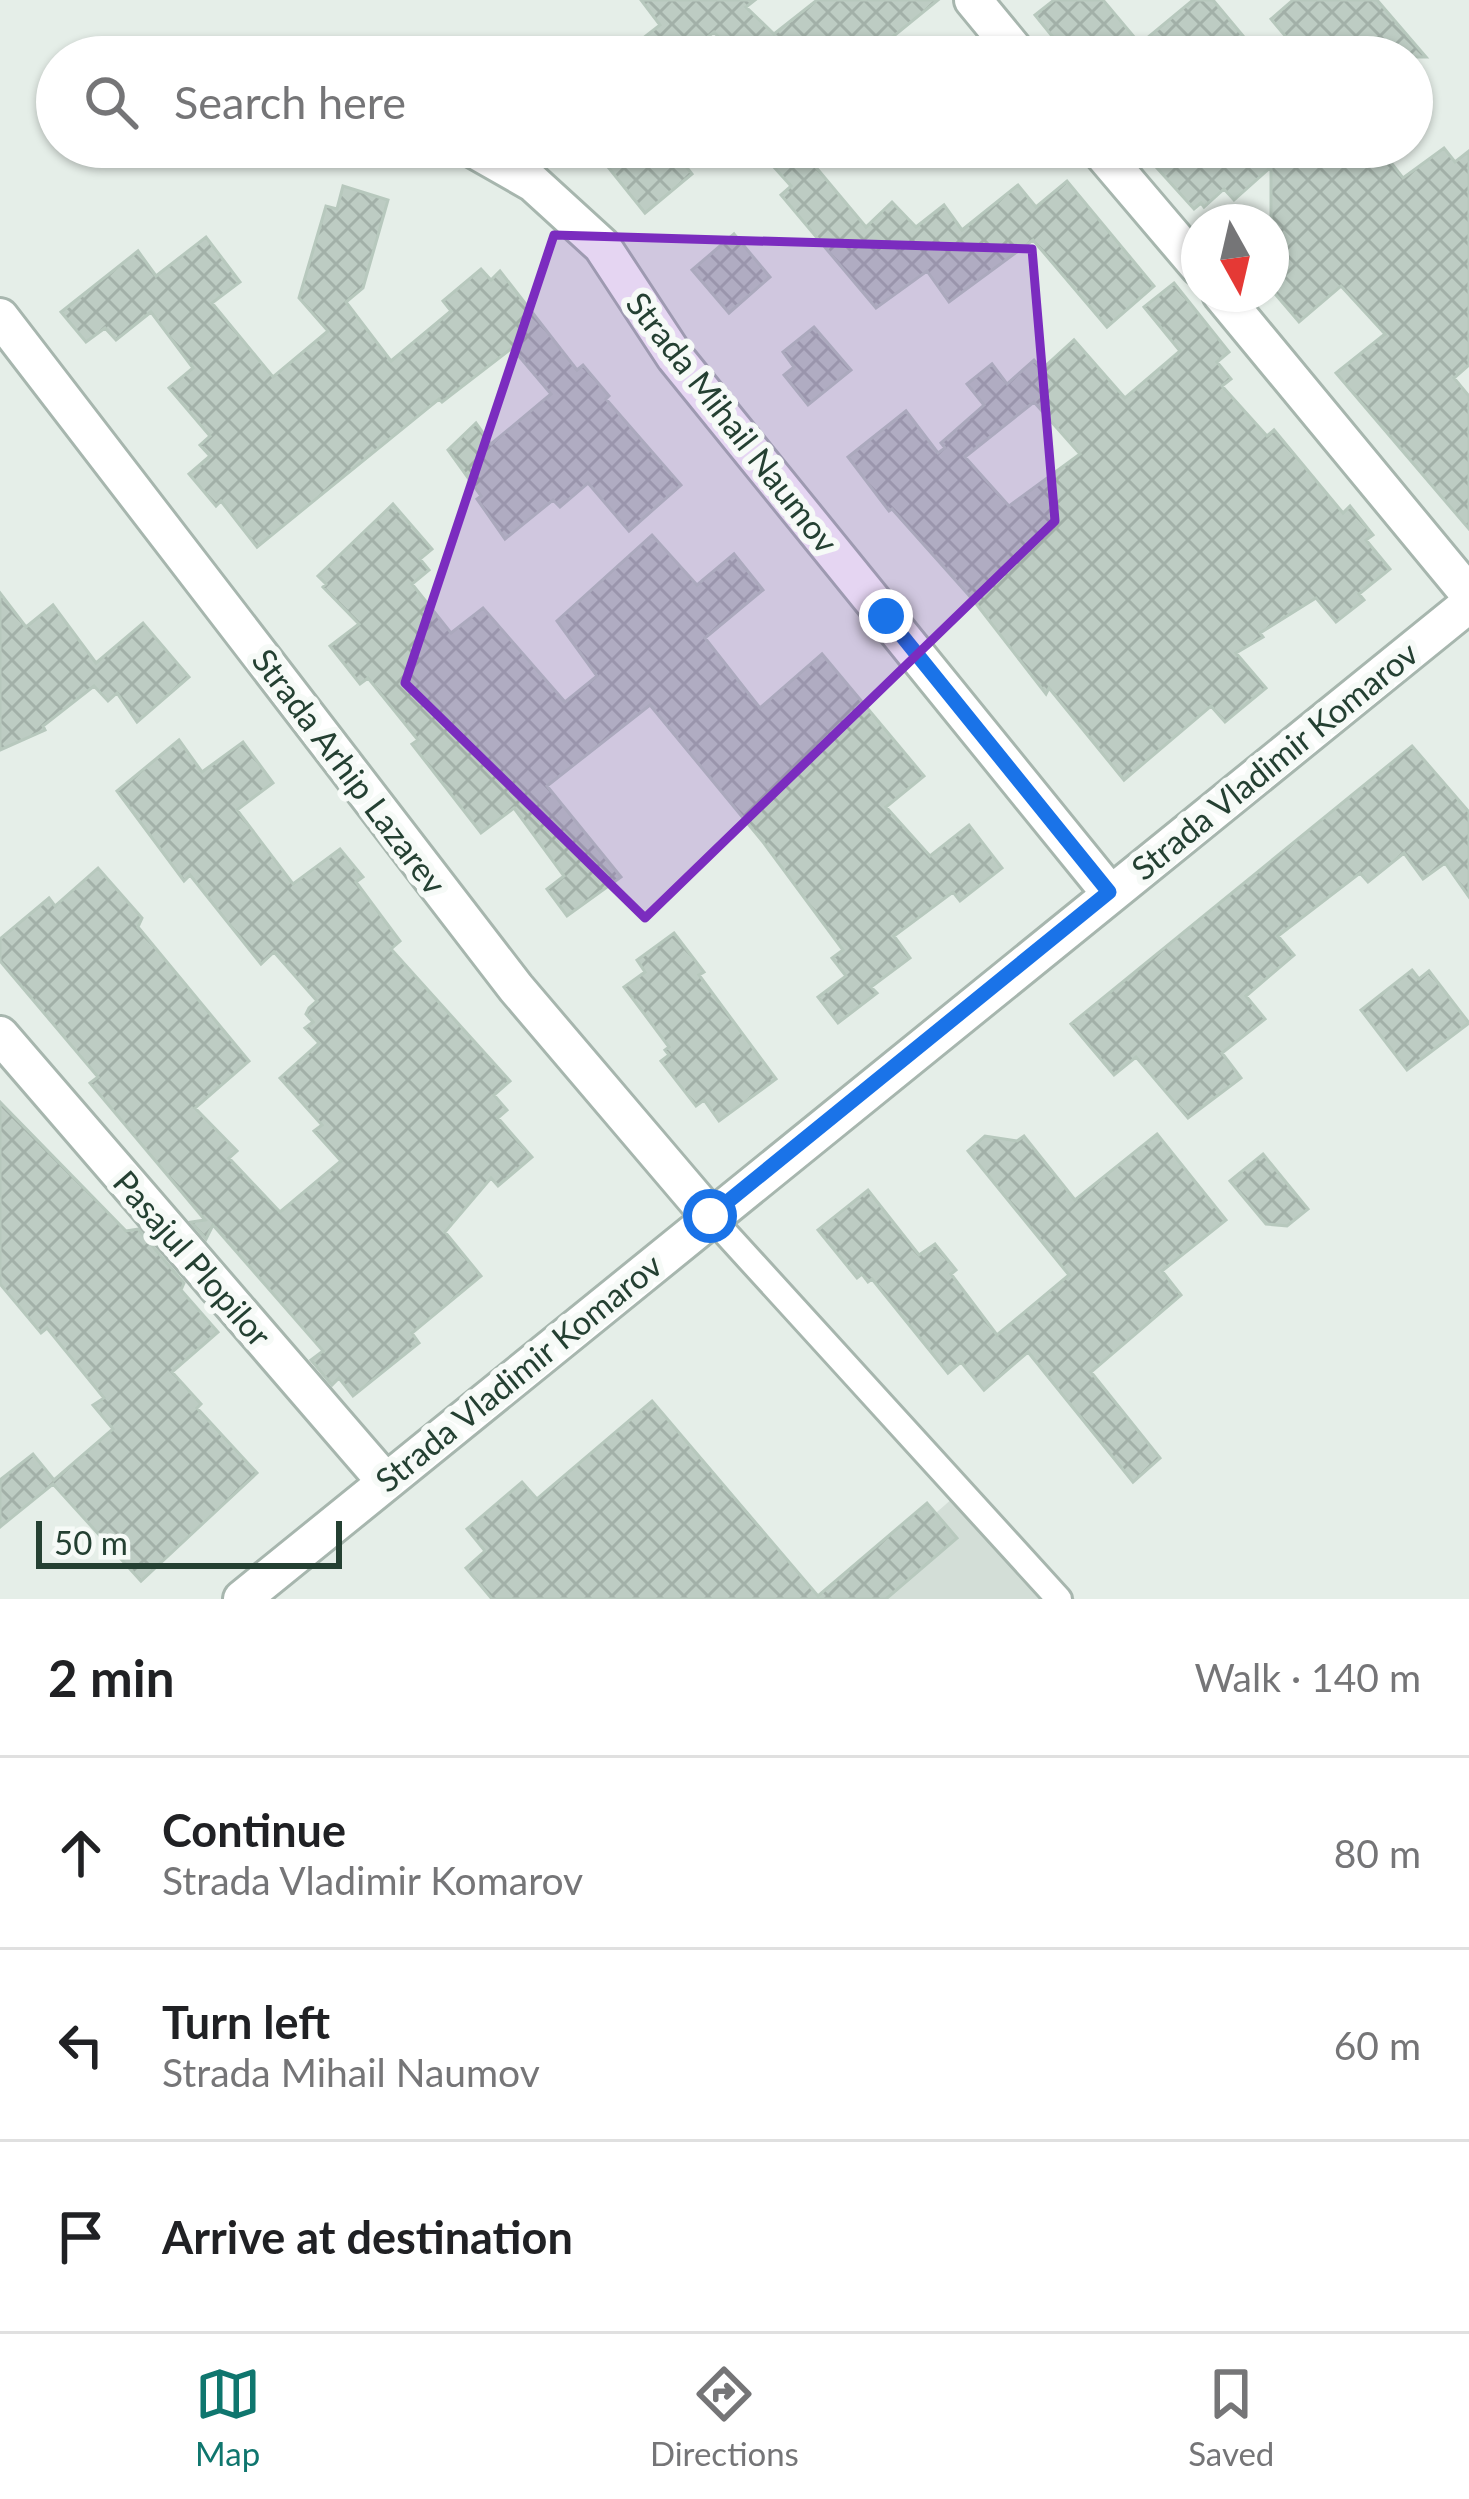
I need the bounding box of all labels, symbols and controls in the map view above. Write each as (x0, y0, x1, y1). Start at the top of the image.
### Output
search box (36, 36, 1433, 168)
icon: search (78, 69, 144, 135)
text: Search here (174, 75, 406, 129)
north arrow (1181, 204, 1289, 312)
street label: Strada Mihail Naumov (619, 284, 847, 560)
route end (859, 589, 913, 643)
street label: Strada Vladimir Komarov (1123, 632, 1425, 888)
street label: Strada Arhip Lazarev (245, 640, 455, 902)
street label: Pasajul Plopilor (106, 1162, 280, 1354)
route start (683, 1189, 737, 1243)
street label: Strada Vladimir Komarov (367, 1244, 669, 1500)
scale bar (36, 1515, 342, 1568)
text: 50 m (54, 1522, 128, 1562)
text: 2 min (48, 1647, 174, 1708)
text: Walk · 140 m (1194, 1654, 1421, 1700)
text: Continue (162, 1803, 346, 1857)
icon: ahead (48, 1820, 114, 1886)
text: 80 m (1334, 1830, 1421, 1876)
text: Strada Vladimir Komarov (162, 1857, 583, 1903)
text: Turn left (162, 1995, 330, 2049)
icon: left (48, 2012, 114, 2078)
text: 60 m (1334, 2022, 1421, 2068)
text: Strada Mihail Naumov (162, 2049, 540, 2095)
icon: arrive (48, 2204, 114, 2270)
text: Arrive at destination (162, 2210, 573, 2264)
tab: Map (195, 2361, 261, 2473)
tab: Directions (650, 2361, 799, 2473)
tab: Saved (1188, 2361, 1274, 2473)

